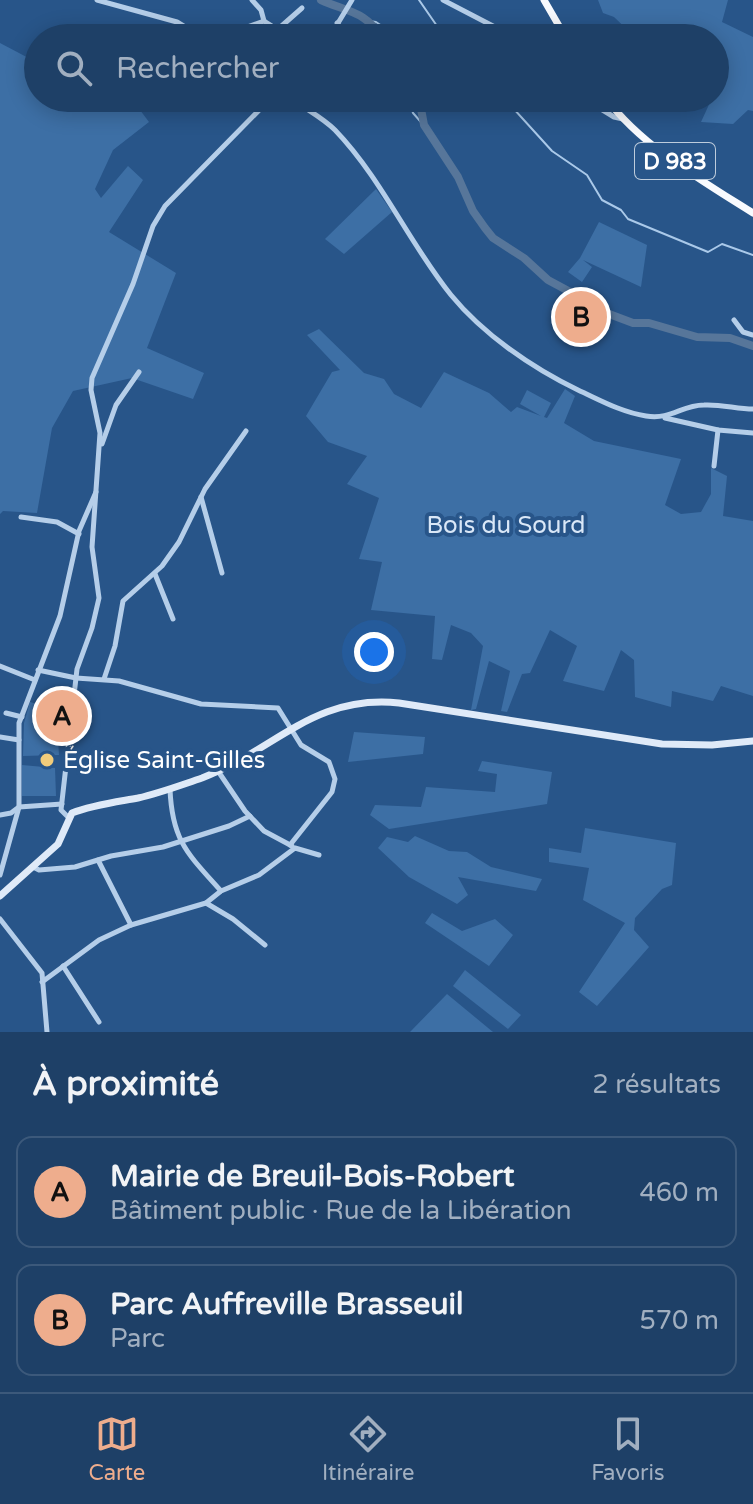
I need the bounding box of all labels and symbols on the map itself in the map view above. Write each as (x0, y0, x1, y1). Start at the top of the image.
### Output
road number: D 983 (635, 143, 715, 179)
pin: B (555, 287, 607, 347)
park label: Bois du Sourd (427, 511, 585, 540)
your location (354, 632, 394, 672)
pin: A (36, 686, 88, 746)
place label: Église Saint-Gilles (63, 745, 265, 775)
marker: Église Saint-Gilles (38, 751, 56, 769)

